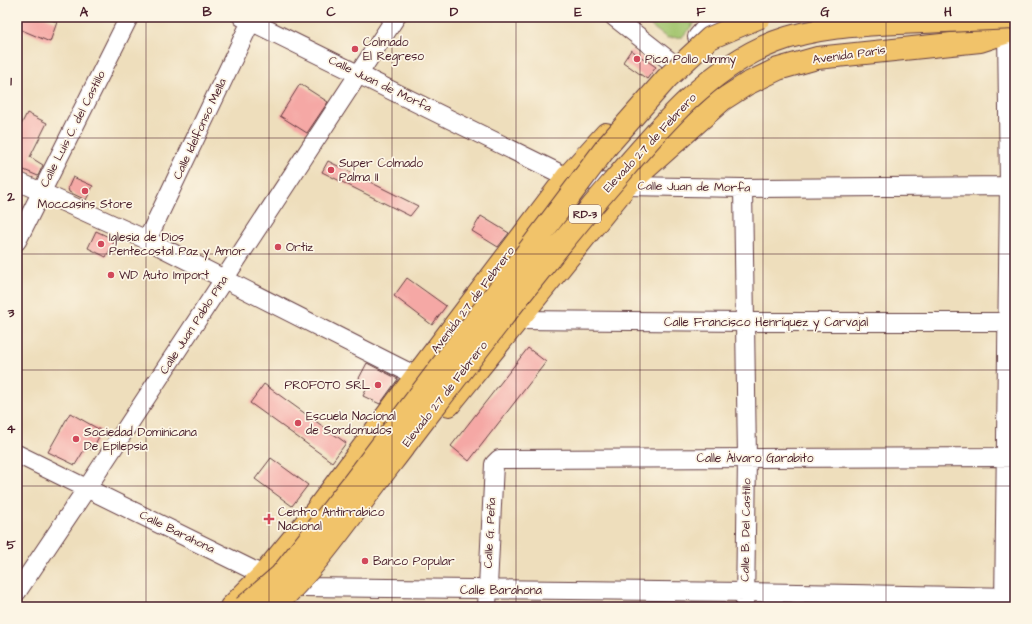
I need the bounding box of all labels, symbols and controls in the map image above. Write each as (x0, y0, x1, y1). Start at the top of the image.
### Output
text: A (80, 3, 89, 21)
text: B (202, 3, 212, 21)
text: C (326, 3, 336, 21)
text: D (450, 3, 459, 21)
text: E (574, 3, 582, 21)
text: F (696, 3, 706, 21)
text: G (820, 3, 830, 21)
text: H (944, 3, 952, 21)
place label: Colmado El Regreso (363, 34, 424, 66)
street label: Avenida París (811, 41, 887, 69)
marker: Colmado El Regreso (350, 44, 360, 54)
place label: Pica Pollo Jimmy (645, 51, 737, 69)
street label: Calle Juan de Morfa (325, 52, 435, 116)
marker: Pica Pollo Jimmy (632, 54, 642, 64)
street label: Calle Luis C. del Castillo (36, 68, 110, 190)
text: 1 (10, 72, 12, 90)
street label: Calle Idelfonso Mella (169, 76, 231, 182)
street label: Elevado 27 de Febrero (599, 89, 701, 196)
place label: Super Colmado Palma II (339, 155, 423, 186)
marker: Super Colmado Palma II (326, 165, 336, 175)
street label: Calle Juan de Morfa (637, 178, 751, 196)
marker: Moccasins Store (80, 186, 90, 196)
text: 2 (6, 188, 15, 206)
place label: Moccasins Store (37, 196, 133, 213)
road number: RD-3 (569, 205, 601, 223)
place label: Iglesia de Dios Pentecostal Paz y Amor (109, 229, 245, 261)
marker: Iglesia de Dios Pentecostal Paz y Amor (96, 239, 106, 249)
place label: Ortiz (286, 239, 313, 256)
marker: Ortiz (273, 242, 283, 252)
street label: Avenida 27 de Febrero (427, 243, 519, 357)
place label: WD Auto Import (119, 267, 209, 284)
marker: WD Auto Import (106, 270, 116, 280)
street label: Calle Juan Pablo Pina (156, 272, 232, 378)
text: 3 (7, 304, 15, 322)
street label: Calle Francisco Henríquez y Carvajal (664, 314, 868, 332)
street label: Elevado 27 de Febrero (398, 337, 492, 450)
place label: PROFOTO SRL (285, 377, 371, 394)
marker: PROFOTO SRL (373, 380, 383, 390)
place label: Escuela Nacional de Sordomudos (306, 408, 396, 439)
marker: Escuela Nacional de Sordomudos (293, 418, 303, 428)
text: 4 (7, 420, 16, 438)
place label: Sociedad Dominicana De Epilepsia (84, 424, 197, 455)
marker: Sociedad Dominicana De Epilepsia (71, 434, 81, 444)
street label: Calle Álvaro Garabito (696, 450, 814, 467)
street label: Calle B. Del Castillo (737, 478, 755, 582)
street label: Calle G. Peña (480, 497, 500, 569)
place label: Centro Antirrabico Nacional (278, 504, 385, 535)
street label: Calle Barahona (136, 506, 218, 558)
marker: Centro Antirrabico Nacional (263, 513, 275, 525)
text: 5 (6, 536, 16, 554)
place label: Banco Popular (373, 553, 455, 570)
marker: Banco Popular (360, 556, 370, 566)
street label: Calle Barahona (460, 582, 542, 599)

